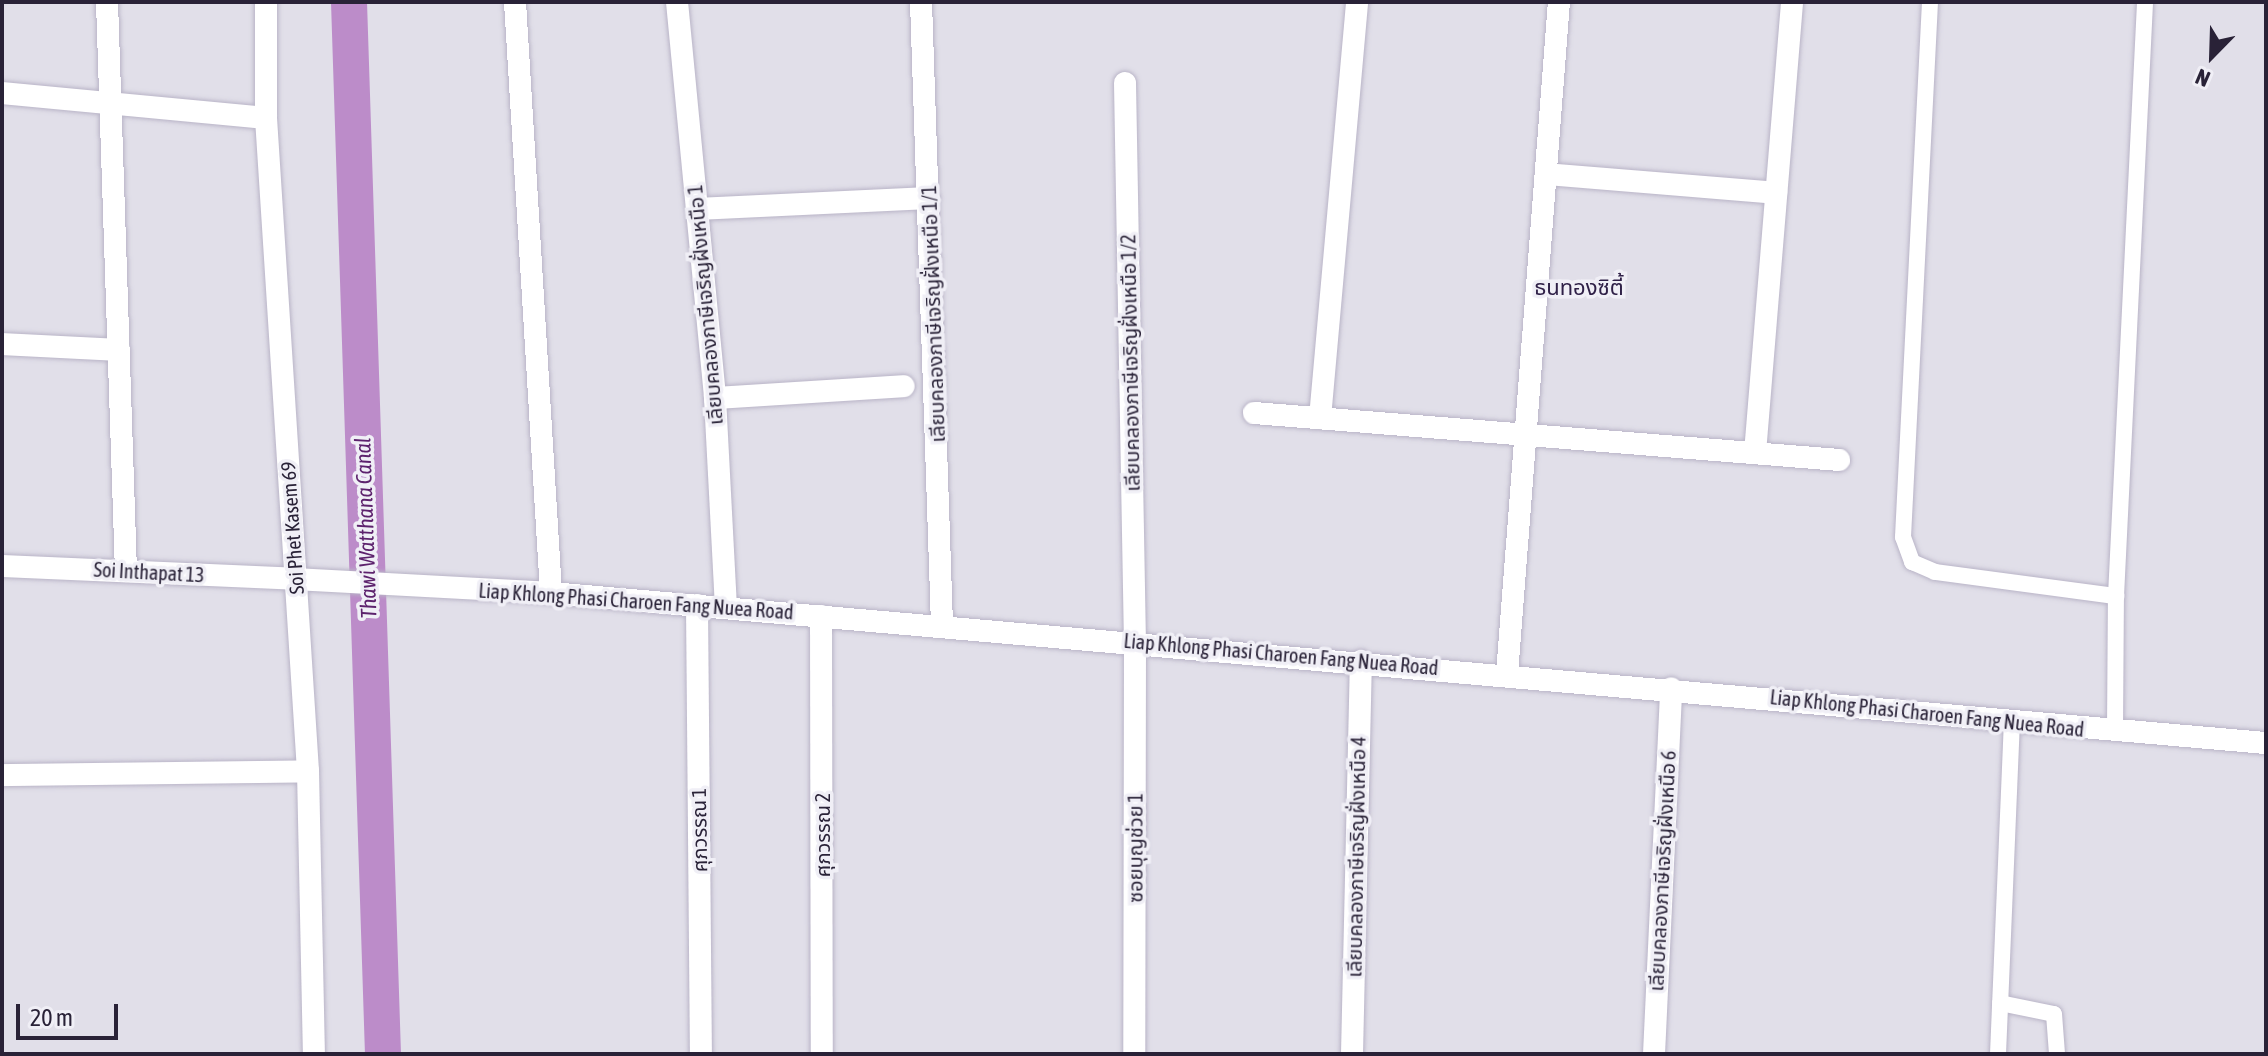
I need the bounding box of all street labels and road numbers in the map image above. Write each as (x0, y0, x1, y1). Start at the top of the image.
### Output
street label: เลียบคลองภาษีเจริญฝั่งเหนือ 1 (683, 184, 727, 426)
street label: เลียบคลองภาษีเจริญฝั่งเหนือ 1/1 (917, 185, 949, 443)
street label: เลียบคลองภาษีเจริญฝั่งเหนือ 1/2 (1116, 234, 1144, 492)
street label: Soi Phet Kasem 69 (275, 461, 309, 595)
street label: Soi Inthapat 13 (93, 557, 205, 587)
street label: Liap Khlong Phasi Charoen Fang Nuea Road (478, 578, 794, 624)
street label: Liap Khlong Phasi Charoen Fang Nuea Road (1123, 628, 1439, 680)
street label: Liap Khlong Phasi Charoen Fang Nuea Road (1769, 685, 2085, 741)
street label: เลียบคลองภาษีเจริญฝั่งเหนือ 4 (1342, 736, 1370, 978)
street label: เลียบคลองภาษีเจริญฝั่งเหนือ 6 (1644, 750, 1680, 992)
street label: ศุภวรรณ 1 (686, 788, 712, 872)
street label: ศุภวรรณ 2 (810, 793, 834, 877)
street label: ซอยบุญช่วย 1 (1123, 793, 1147, 903)

